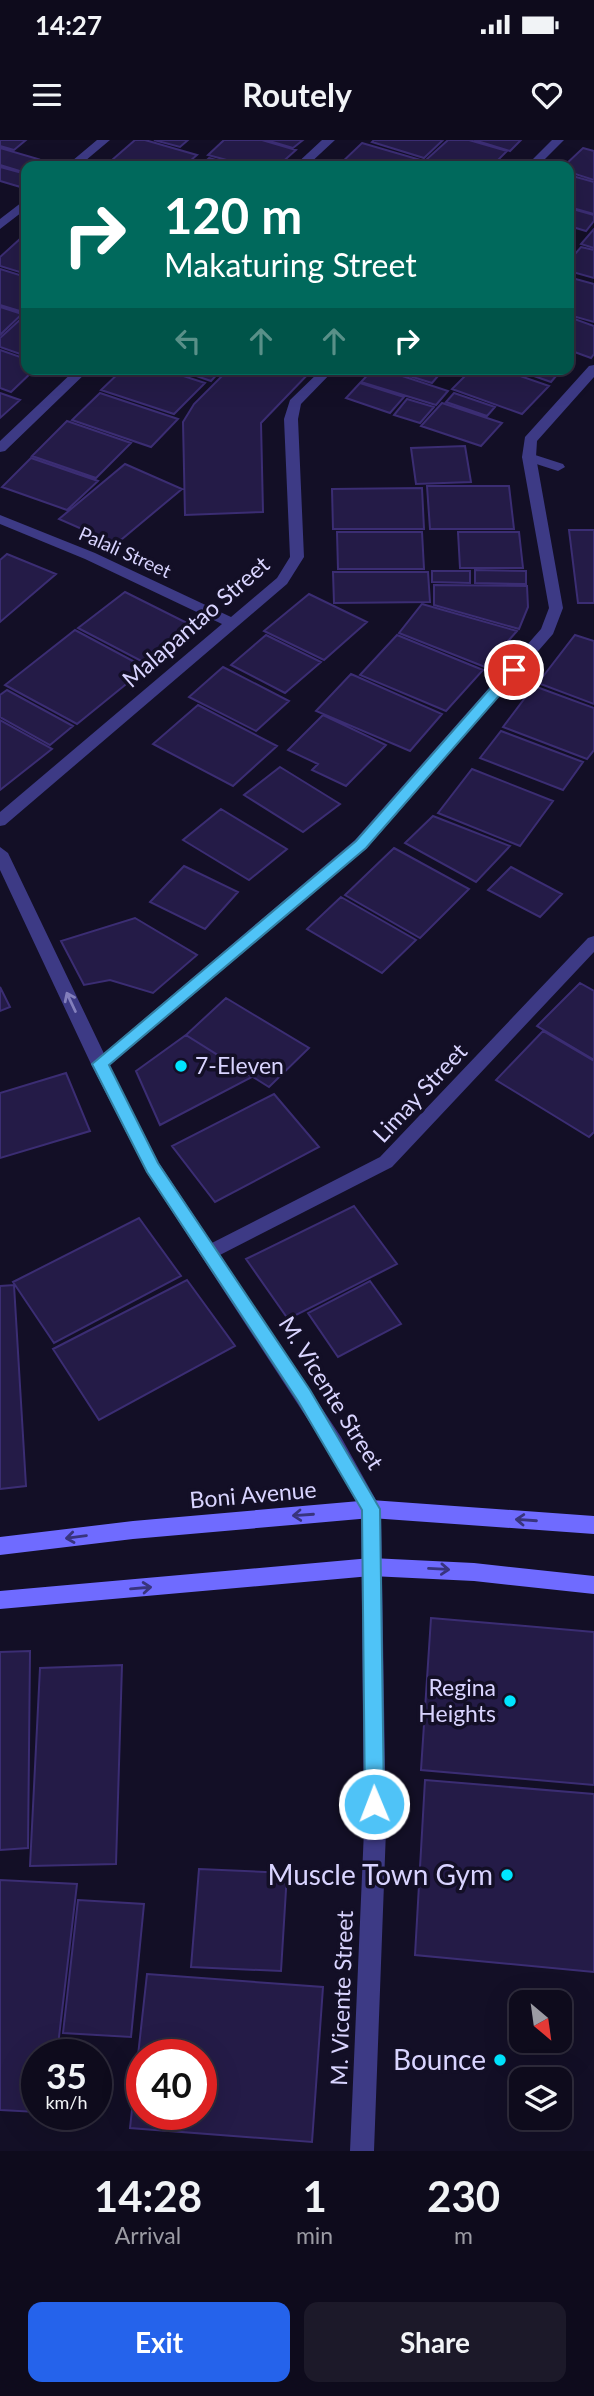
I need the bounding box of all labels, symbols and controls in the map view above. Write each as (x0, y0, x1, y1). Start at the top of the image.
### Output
text: 14:27 (35, 9, 102, 41)
text: Routely (242, 75, 352, 114)
icon: menu (28, 76, 66, 114)
icon: heart (528, 76, 566, 114)
text: 120 m (164, 186, 302, 244)
icon: right (49, 189, 140, 280)
text: Makaturing Street (164, 245, 417, 284)
icon: left (169, 322, 207, 360)
icon: ahead (242, 322, 280, 360)
icon: ahead (315, 322, 353, 360)
icon: right (388, 322, 426, 360)
street label: Palali Street (76, 521, 175, 582)
street label: Malapantao Street (116, 549, 275, 693)
pin (484, 640, 544, 700)
icon: arrive (495, 651, 533, 689)
one-way arrow (64, 992, 77, 1013)
street label: Limay Street (366, 1036, 473, 1148)
place label: 7-Eleven (195, 1051, 284, 1079)
marker: 7-Eleven (173, 1058, 189, 1074)
street label: M. Vicente Street (274, 1311, 391, 1475)
street label: Boni Avenue (188, 1475, 318, 1514)
one-way arrow (292, 1509, 314, 1522)
one-way arrow (515, 1513, 538, 1526)
one-way arrow (65, 1530, 88, 1543)
one-way arrow (427, 1563, 450, 1576)
one-way arrow (129, 1581, 152, 1594)
place label: Regina Heights (418, 1673, 496, 1727)
marker: Regina Heights (502, 1693, 518, 1709)
position arrow (337, 1767, 411, 1841)
place label: Muscle Town Gym (267, 1857, 493, 1891)
marker: Muscle Town Gym (499, 1867, 515, 1883)
street label: M. Vicente Street (324, 1909, 358, 2086)
north arrow (509, 1990, 572, 2053)
map controls (509, 1990, 572, 2130)
speed limit sign: 40 (126, 2039, 217, 2130)
place label: Bounce (393, 2042, 486, 2076)
marker: Bounce (492, 2052, 508, 2068)
text: 35 (46, 2054, 87, 2096)
button: layers (509, 2067, 572, 2130)
text: km/h (45, 2091, 88, 2113)
text: 14:28 (94, 2171, 202, 2221)
text: 1 (302, 2171, 327, 2221)
text: 230 (427, 2171, 500, 2221)
text: Arrival (115, 2221, 181, 2249)
text: min (296, 2221, 333, 2249)
text: m (454, 2221, 473, 2249)
button: Exit (28, 2302, 290, 2382)
button: Share (304, 2302, 566, 2382)

